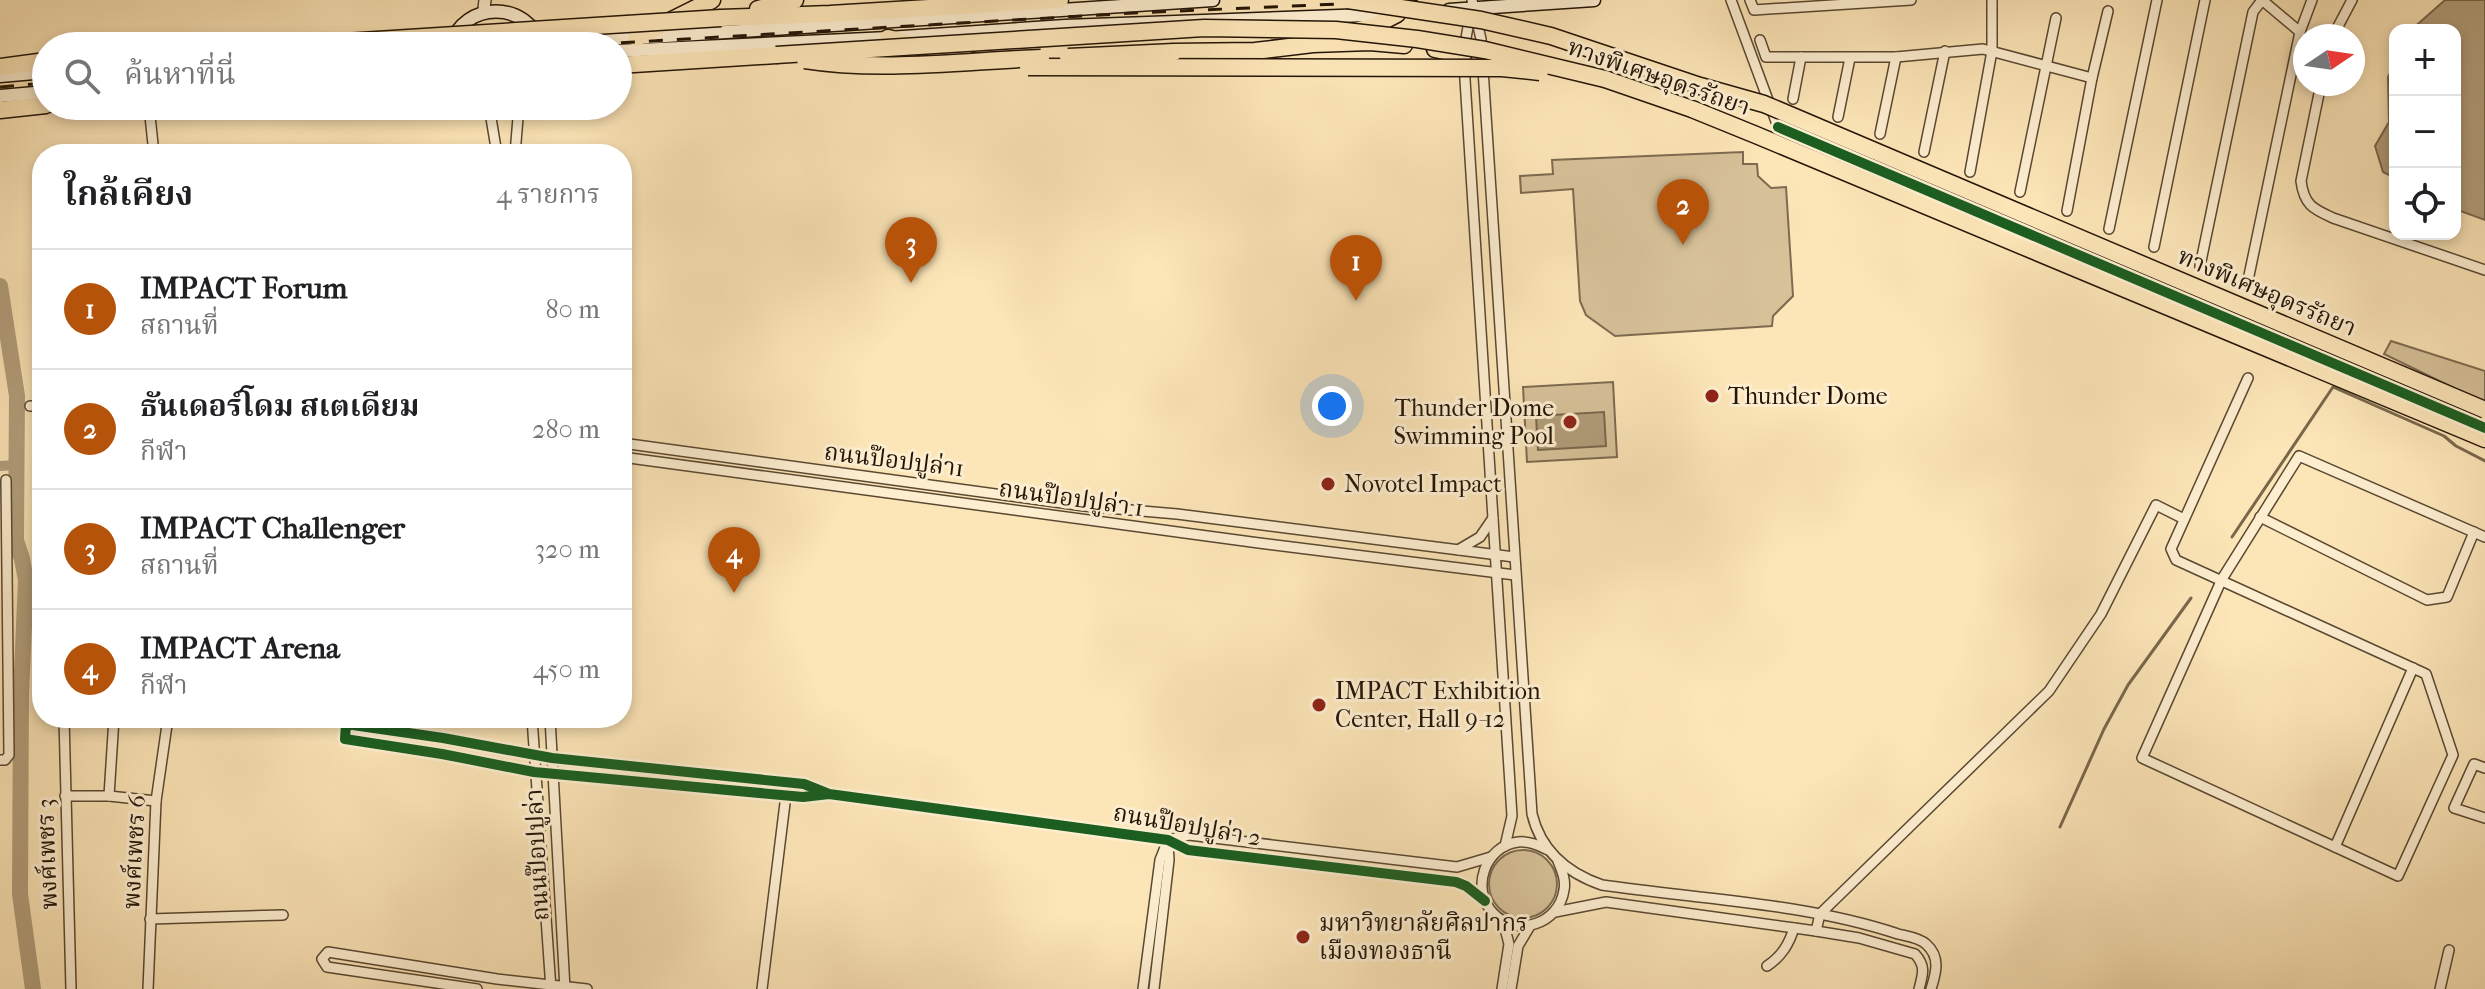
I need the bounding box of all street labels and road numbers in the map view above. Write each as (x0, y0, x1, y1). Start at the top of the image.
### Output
street label: ทางพิเศษอุดรรัถยา (1564, 33, 1754, 122)
street label: ทางพิเศษอุดรรัถยา (2173, 242, 2360, 343)
street label: ถนนป๊อปปูล่า1 (822, 438, 966, 483)
street label: ถนนป๊อปปูล่า 1 (997, 474, 1145, 523)
street label: ถนนป๊อปปูล่า (520, 788, 555, 922)
street label: พงศ์เพชร 6 (115, 793, 151, 910)
street label: พงศ์เพชร 3 (29, 798, 63, 910)
street label: ถนนป๊อปปูล่า 2 (1111, 798, 1263, 853)

